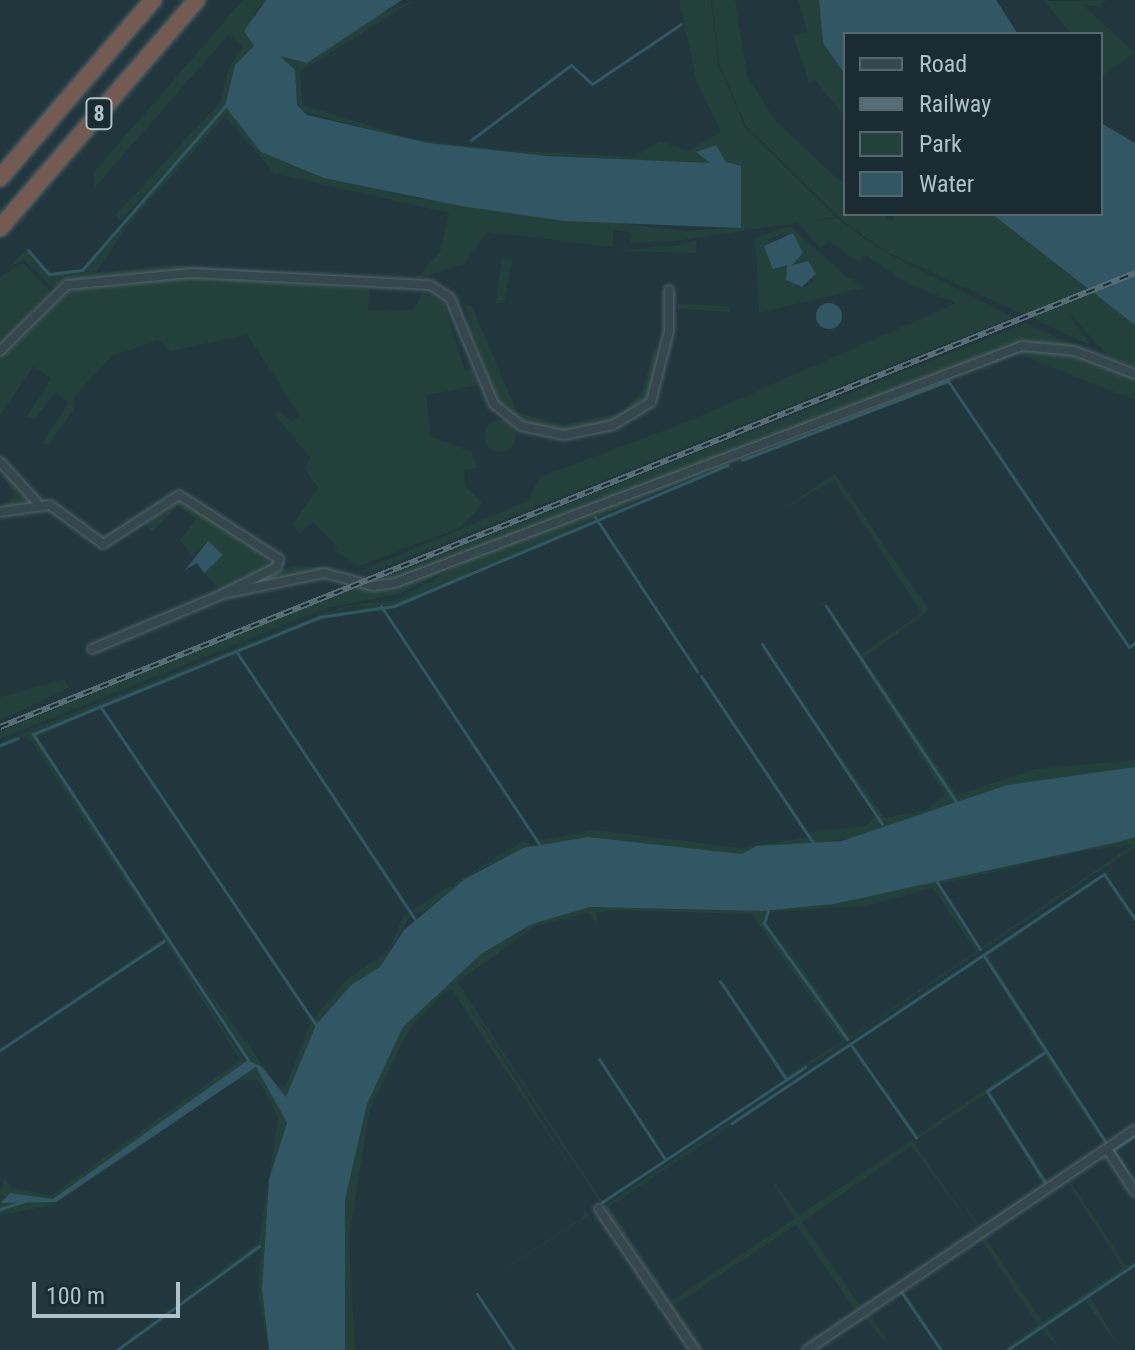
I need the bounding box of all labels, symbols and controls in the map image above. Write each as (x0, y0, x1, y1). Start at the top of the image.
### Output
legend (843, 32, 1103, 216)
text: Road (919, 50, 967, 78)
text: Railway (919, 90, 991, 118)
road number: 8 (85, 96, 113, 132)
text: Park (919, 130, 962, 158)
text: Water (919, 170, 974, 198)
scale bar (36, 1266, 184, 1316)
text: 100 m (46, 1282, 105, 1310)

